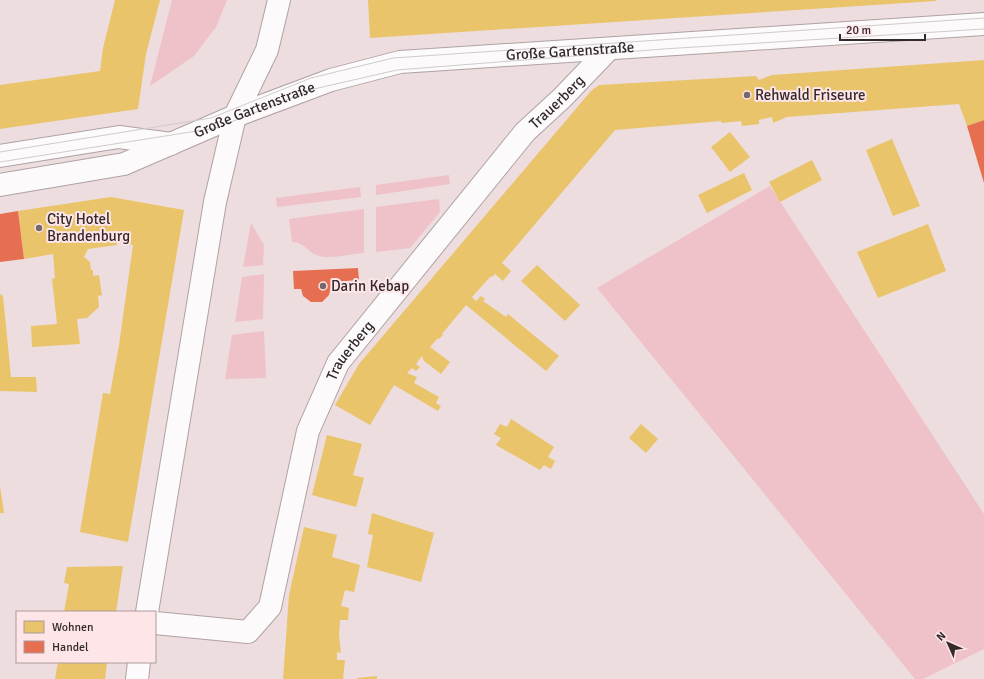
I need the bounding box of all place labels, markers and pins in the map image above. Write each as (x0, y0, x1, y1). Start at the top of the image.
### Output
place label: Rehwald Friseure (755, 86, 865, 104)
marker: Rehwald Friseure (742, 90, 752, 100)
place label: City Hotel Brandenburg (47, 210, 130, 245)
marker: City Hotel Brandenburg (34, 223, 44, 233)
place label: Darin Kebap (331, 277, 409, 295)
marker: Darin Kebap (318, 281, 328, 291)

